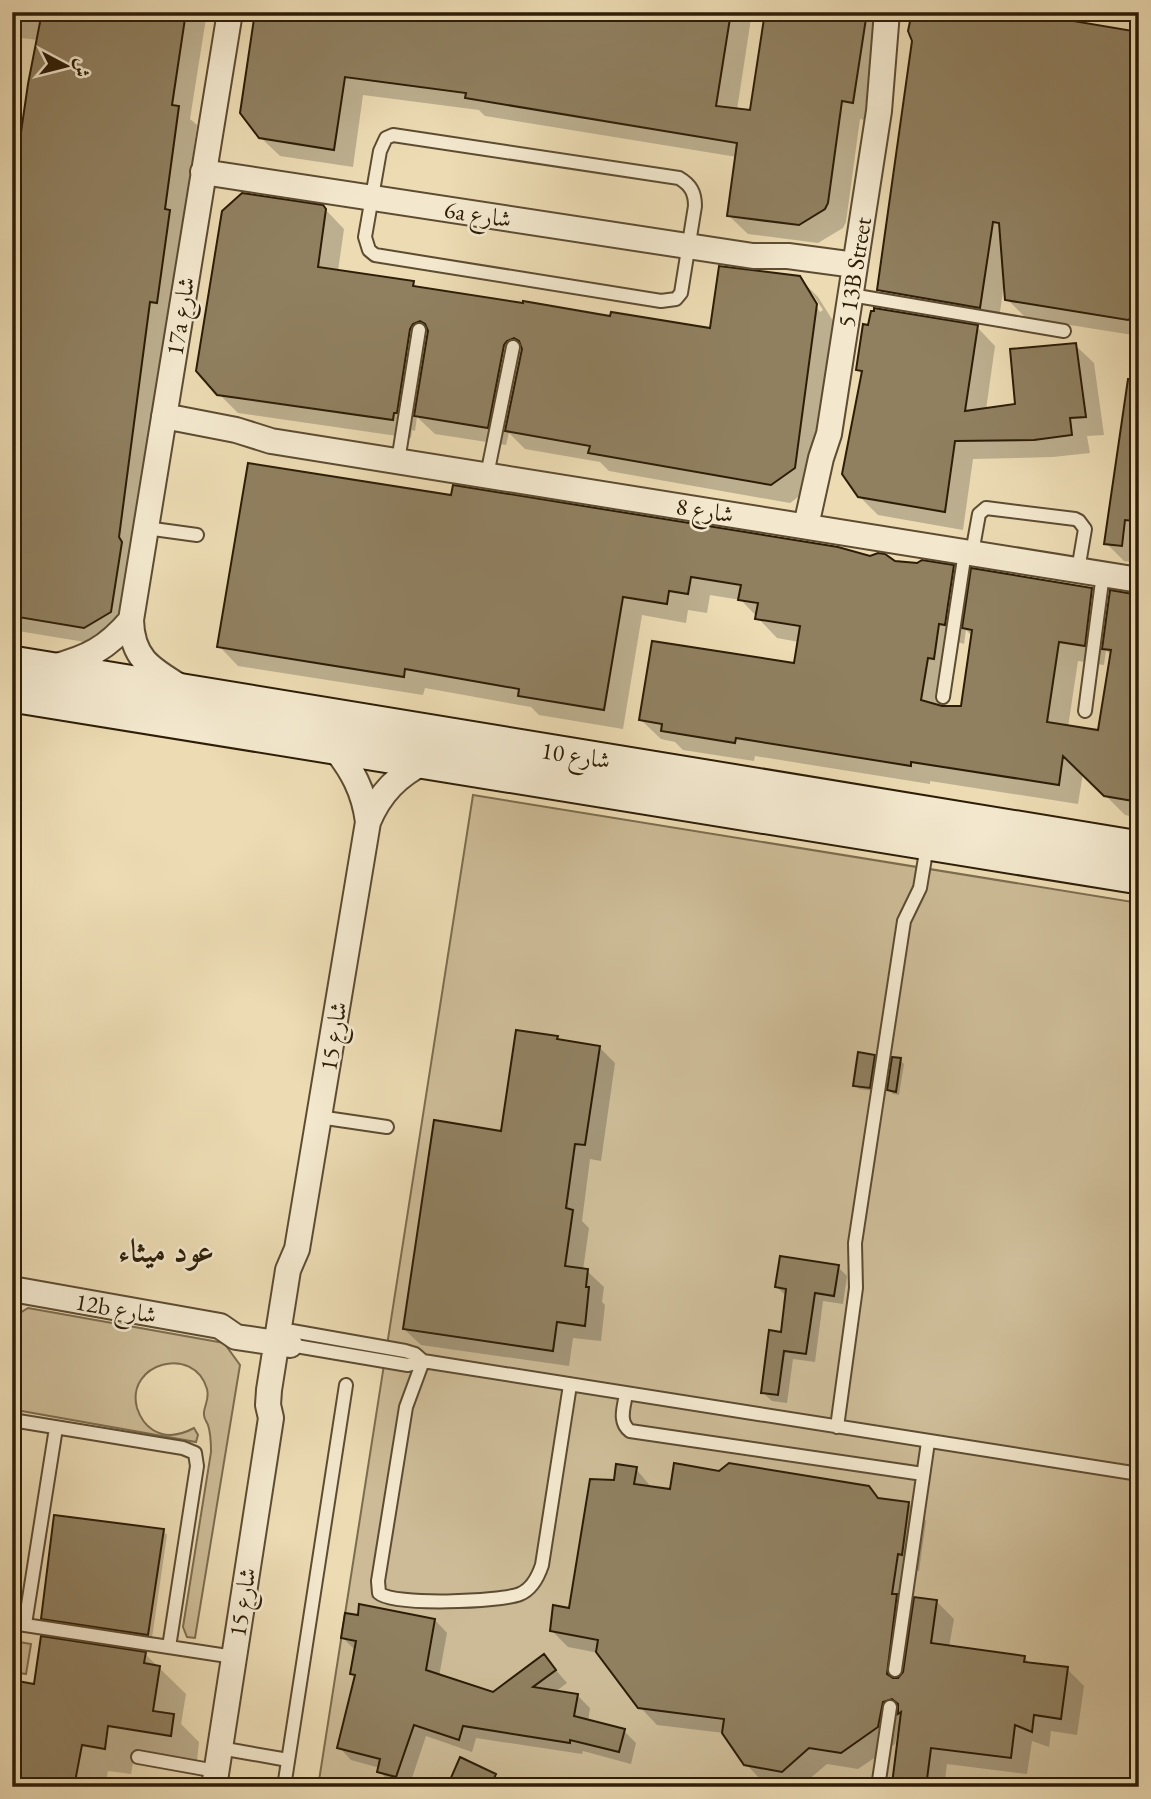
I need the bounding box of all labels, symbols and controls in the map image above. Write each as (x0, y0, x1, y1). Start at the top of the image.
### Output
north arrow (32, 32, 102, 102)
text: ش (69, 57, 96, 79)
street label: 6a شارع (441, 193, 514, 240)
street label: 5 13B Street (830, 214, 878, 329)
street label: 17a شارع (159, 275, 206, 358)
street label: شارع 8 (673, 490, 736, 535)
street label: شارع 10 (538, 734, 613, 781)
street label: شارع 15 (312, 999, 359, 1074)
district label: عود ميثاء (118, 1230, 214, 1272)
street label: 12b شارع (72, 1286, 159, 1335)
street label: شارع 15 (221, 1565, 268, 1640)

